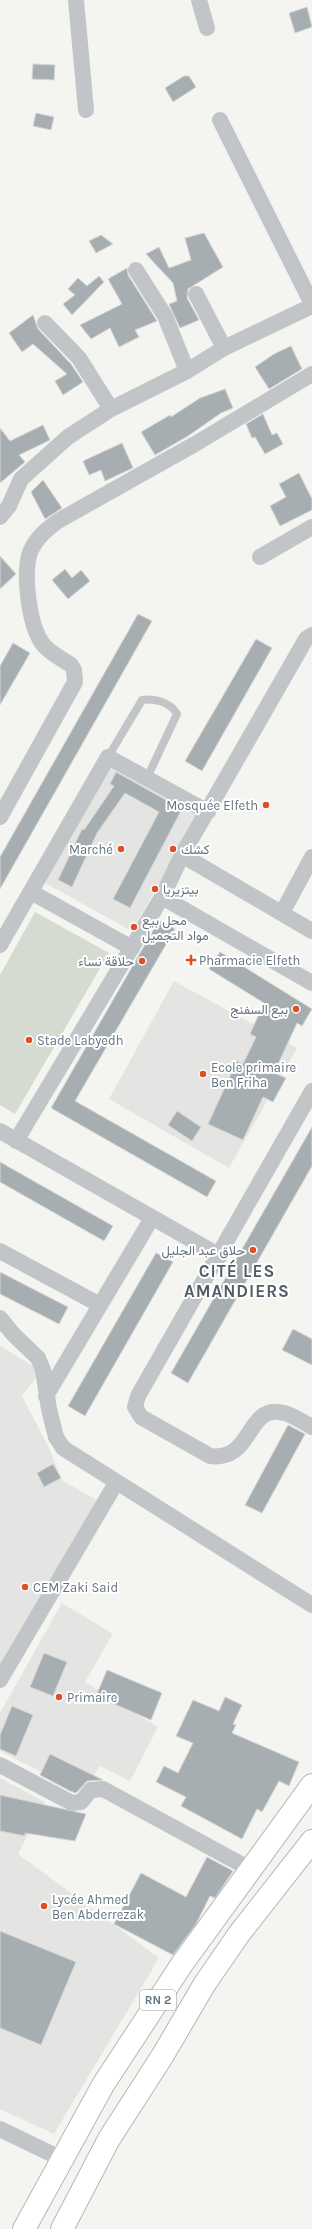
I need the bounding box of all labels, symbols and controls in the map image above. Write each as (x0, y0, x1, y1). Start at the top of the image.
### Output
place label: Mosquée Elfeth (166, 798, 258, 814)
marker: Mosquée Elfeth (261, 800, 271, 810)
place label: Marché (69, 842, 113, 857)
place label: كشك (181, 842, 210, 857)
marker: Marché (116, 844, 126, 854)
marker: كشك (168, 844, 178, 854)
place label: بيتزيريا (163, 882, 199, 898)
marker: بيتزيريا (150, 884, 160, 894)
place label: محل بيع مواد التجميل (142, 913, 209, 944)
marker: محل بيع مواد التجميل (129, 922, 139, 932)
place label: Pharmacie Elfeth (199, 953, 300, 968)
place label: حلاقة نساء (78, 954, 134, 969)
marker: Pharmacie Elfeth (186, 955, 196, 965)
marker: حلاقة نساء (137, 956, 147, 966)
place label: بيع السفنج (230, 1002, 288, 1019)
marker: بيع السفنج (291, 1004, 301, 1014)
place label: Stade Labyedh (37, 1033, 124, 1048)
marker: Stade Labyedh (24, 1035, 34, 1045)
place label: Ecole primaire Ben Friha (211, 1060, 297, 1090)
marker: Ecole primaire Ben Friha (198, 1069, 208, 1079)
place label: حلاق عبد الجليل (161, 1243, 245, 1259)
marker: حلاق عبد الجليل (248, 1245, 258, 1255)
district label: CITÉ LES AMANDIERS (184, 1259, 290, 1301)
place label: CEM Zaki Said (33, 1580, 118, 1595)
marker: CEM Zaki Said (20, 1582, 30, 1592)
place label: Primaire (67, 1690, 118, 1705)
marker: Primaire (54, 1692, 64, 1702)
place label: Lycée Ahmed Ben Abderrezak (52, 1892, 144, 1922)
marker: Lycée Ahmed Ben Abderrezak (39, 1901, 49, 1911)
road number: RN 2 (140, 1990, 176, 2010)

